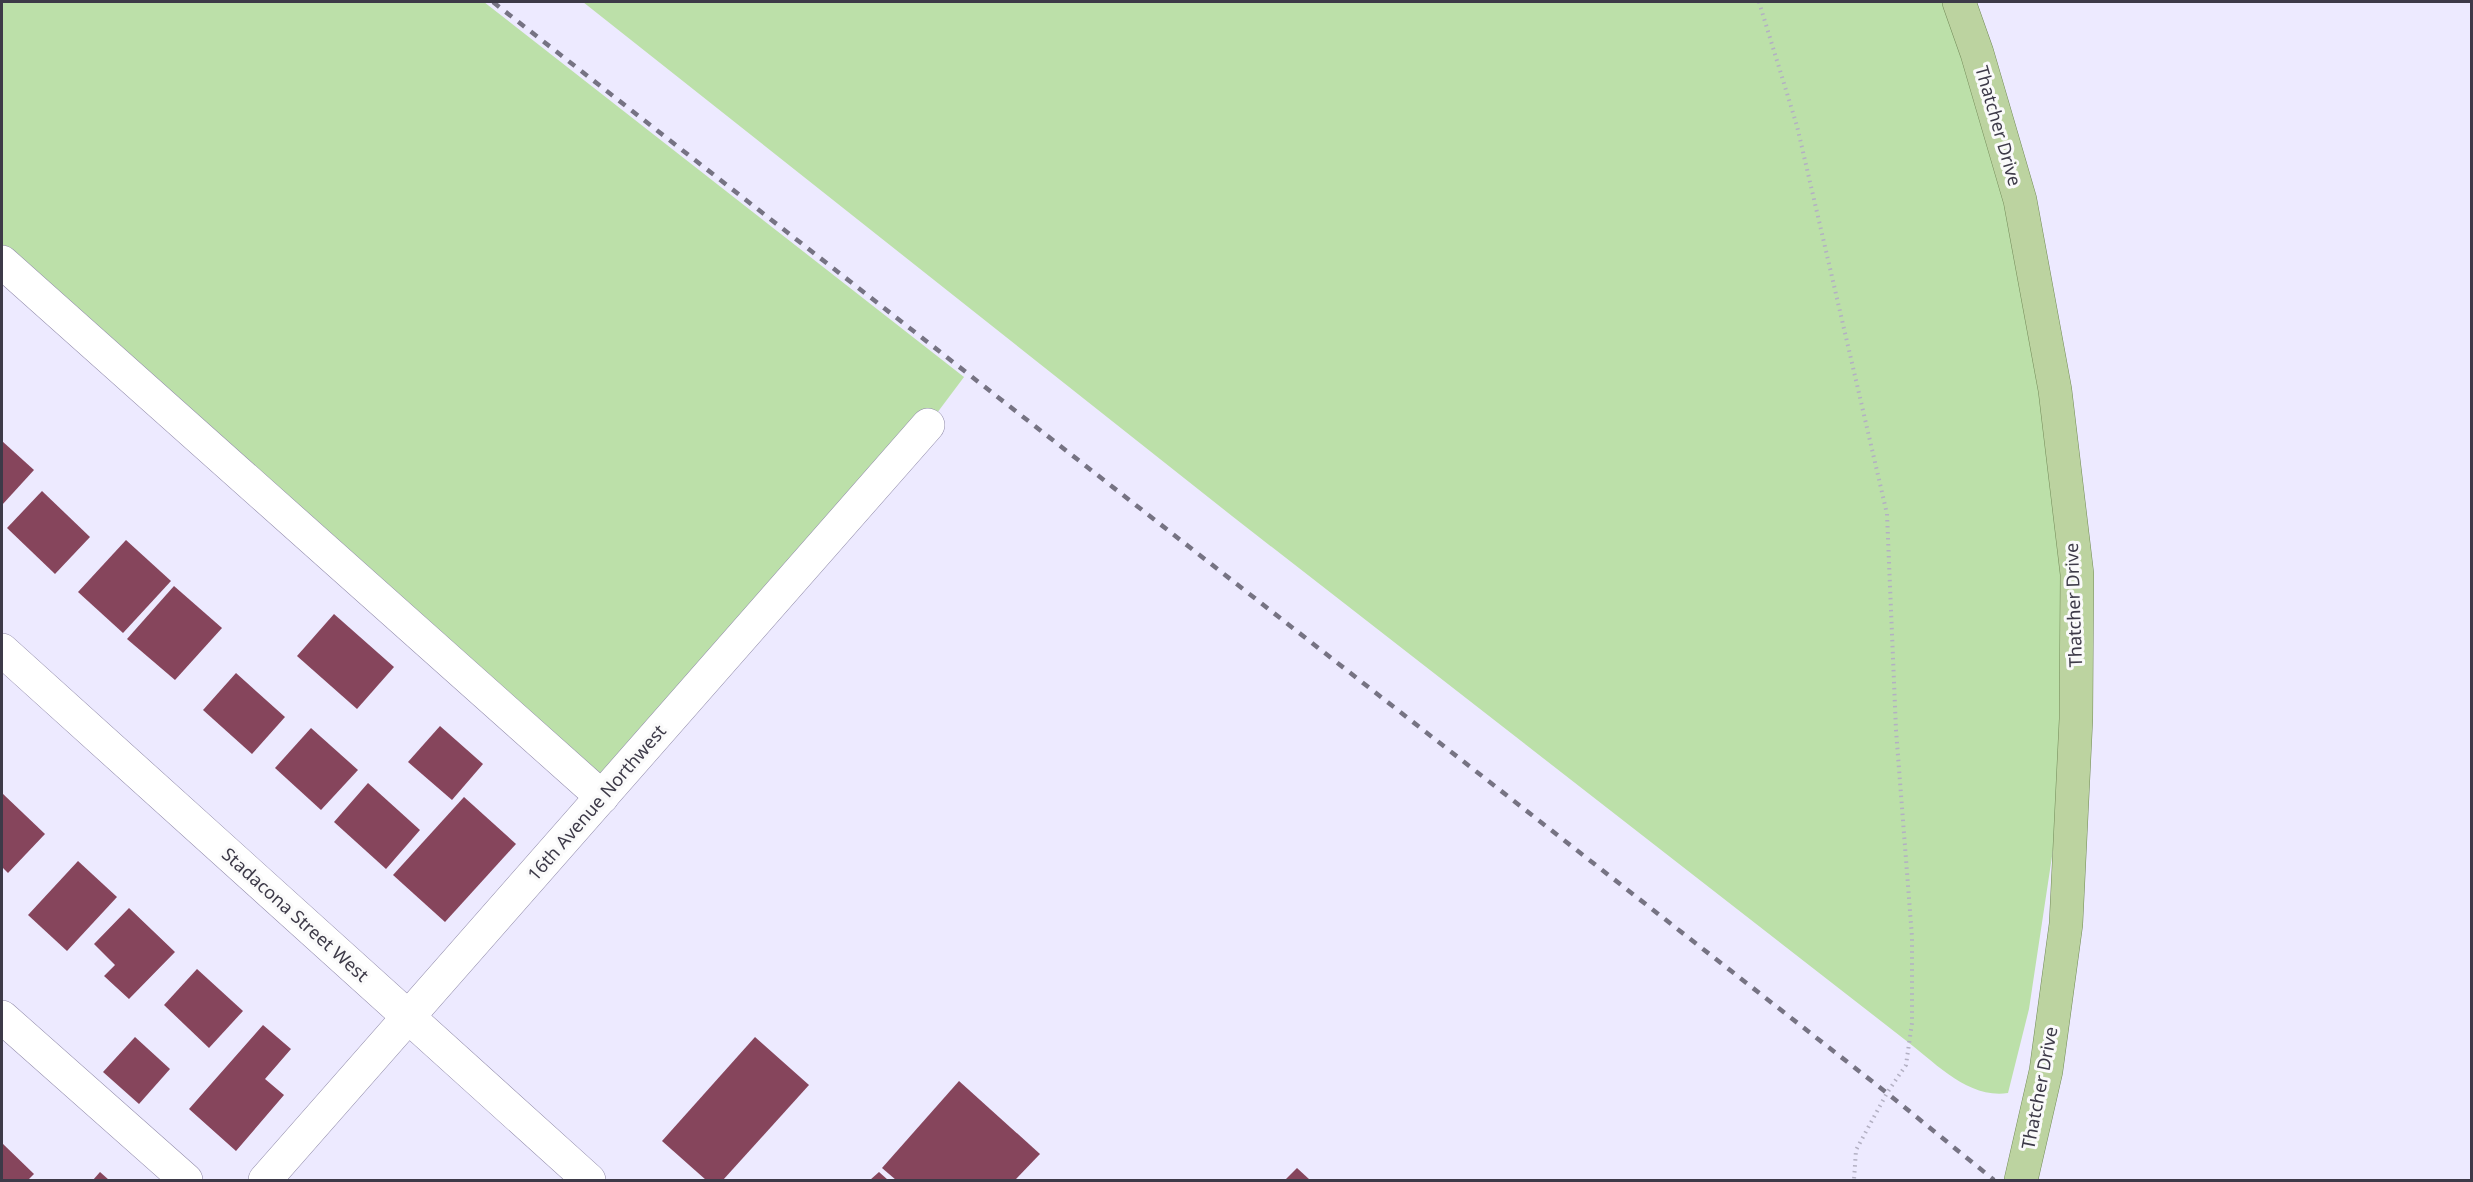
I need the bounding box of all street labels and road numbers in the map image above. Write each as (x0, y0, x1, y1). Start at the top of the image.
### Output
street label: Thatcher Drive (1970, 63, 2028, 189)
street label: Thatcher Drive (2059, 543, 2087, 668)
street label: 16th Avenue Northwest (522, 719, 671, 886)
street label: Stadacona Street West (217, 842, 375, 987)
street label: Thatcher Drive (2015, 1025, 2063, 1151)

